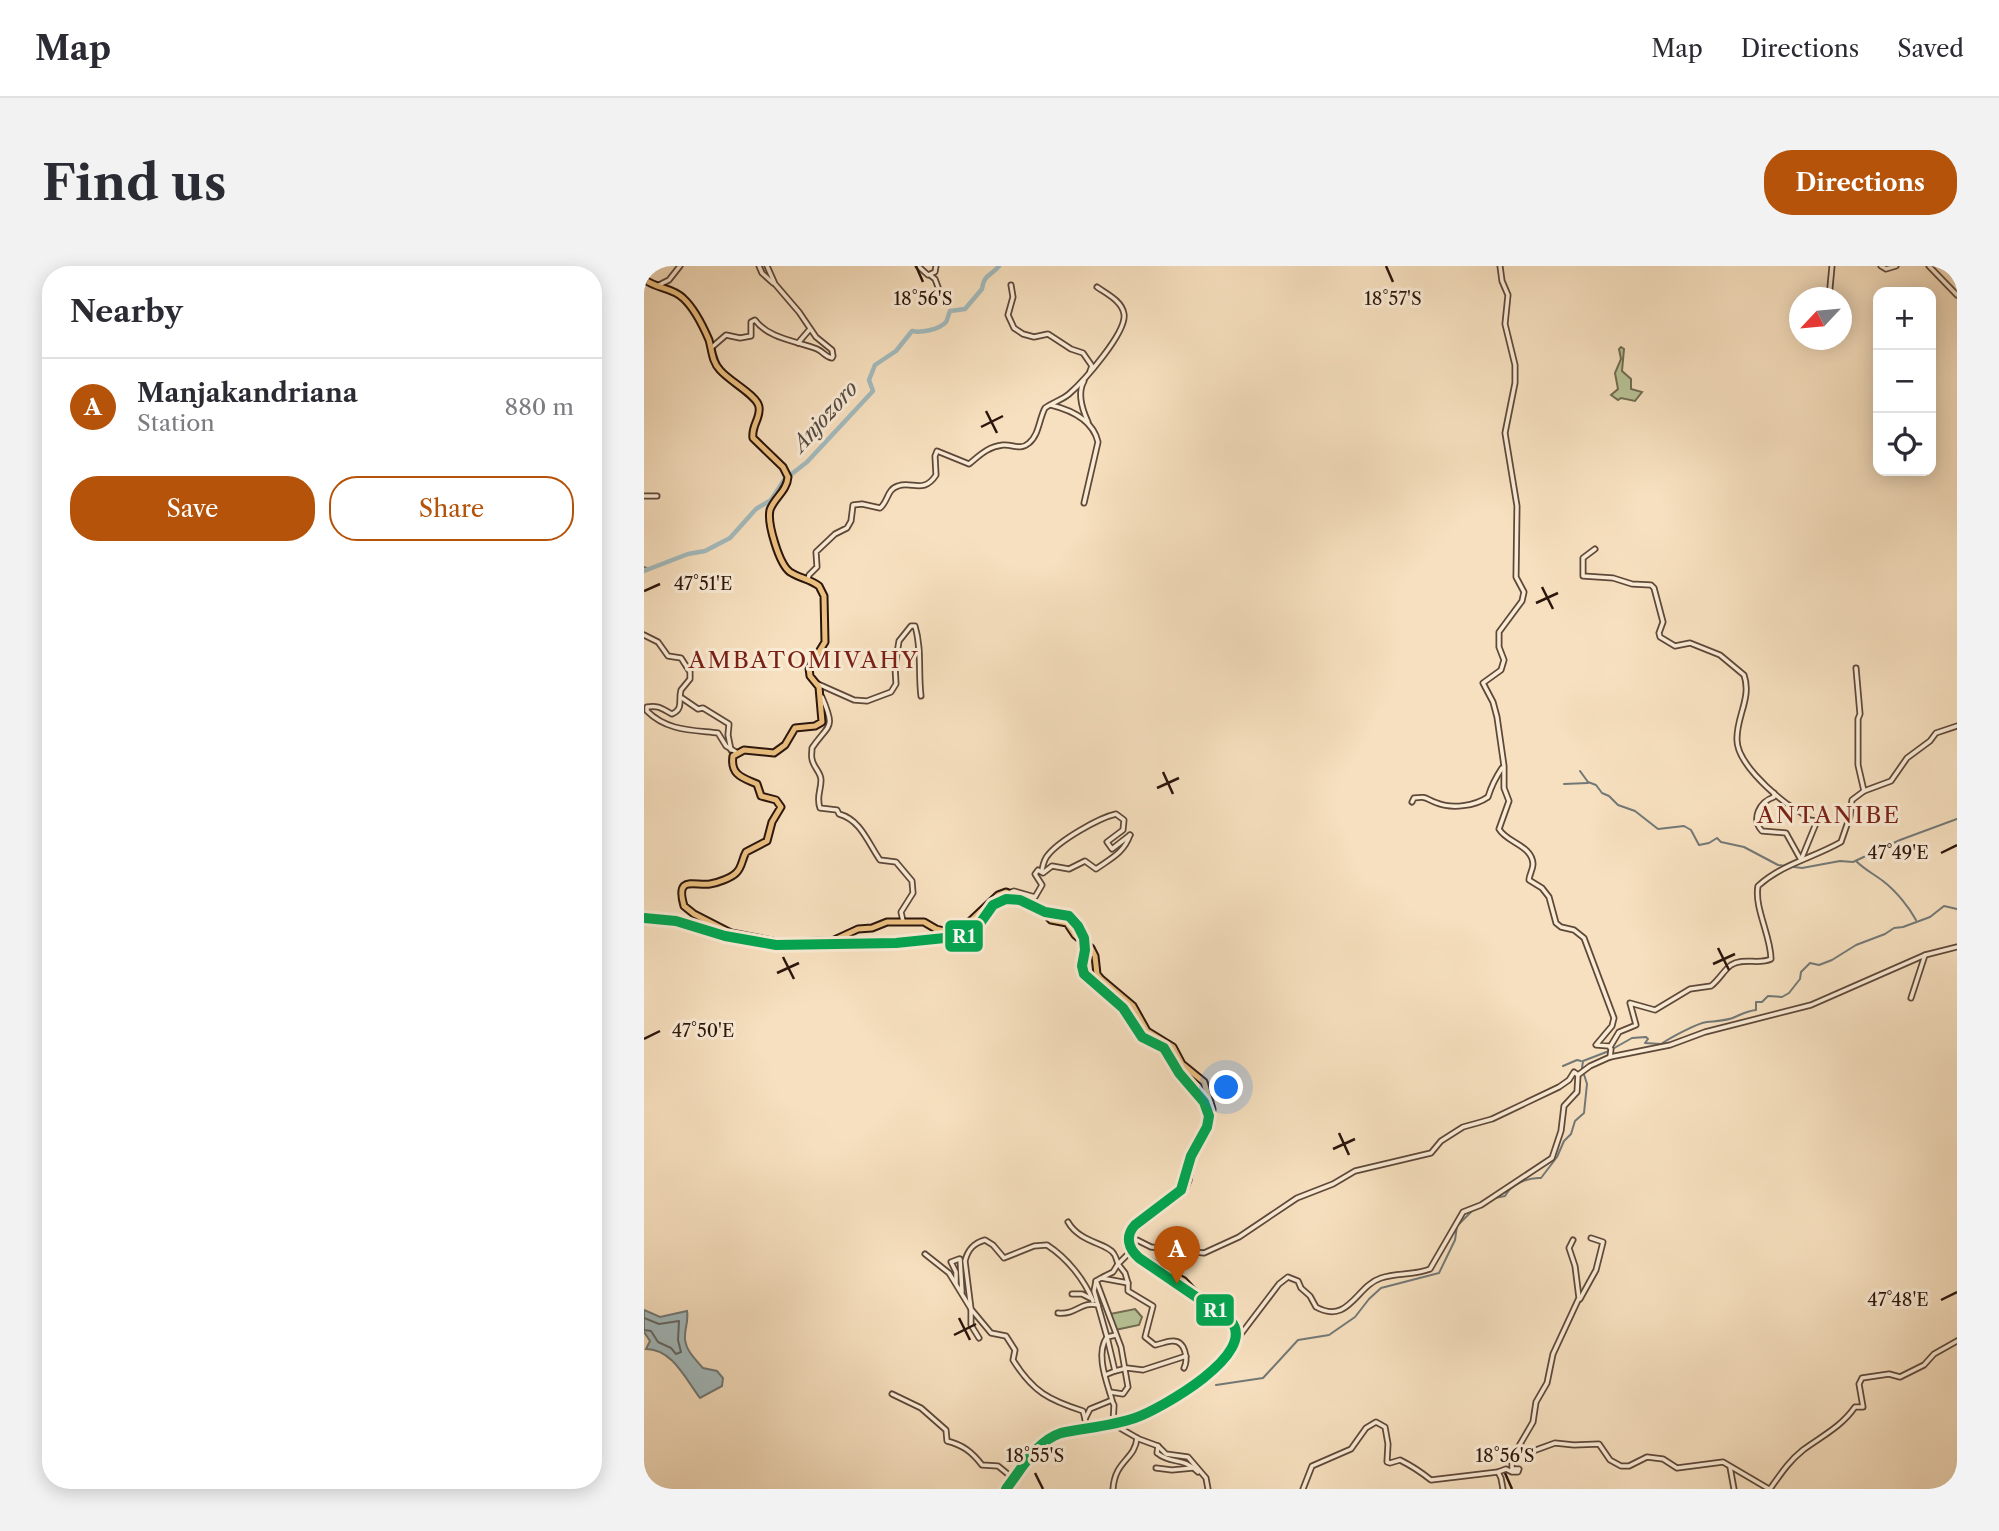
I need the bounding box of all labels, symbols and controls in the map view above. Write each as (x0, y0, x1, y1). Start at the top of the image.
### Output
text: Map (35, 28, 111, 69)
text: Map (1651, 34, 1703, 63)
text: Directions (1741, 34, 1859, 63)
text: Saved (1897, 34, 1964, 63)
button: Directions (1764, 150, 1957, 215)
text: Find us (42, 152, 226, 213)
north arrow (1789, 287, 1852, 350)
map controls (1873, 287, 1936, 476)
button: + (1873, 287, 1936, 350)
text: 18°56'S (894, 288, 952, 310)
text: 18°57'S (1364, 288, 1422, 310)
text: Nearby (70, 293, 183, 330)
button: − (1873, 350, 1936, 413)
water label: Anjozoro (785, 375, 863, 459)
text: Manjakandriana (137, 377, 358, 409)
text: A (84, 393, 102, 421)
text: 880 m (505, 393, 574, 421)
text: Station (137, 409, 215, 437)
button: locate (1873, 413, 1936, 476)
button: Save (70, 476, 315, 541)
button: Share (329, 476, 574, 541)
text: 47°51'E (674, 573, 732, 595)
district label: AMBATOMIVAHY (688, 646, 919, 674)
district label: ANTANIBE (1756, 801, 1901, 829)
text: 47°49'E (1867, 842, 1929, 864)
line badge: R1 (944, 919, 984, 953)
text: R1 (952, 925, 976, 948)
text: 47°50'E (672, 1020, 734, 1042)
your location (1209, 1070, 1243, 1104)
pin: A (1154, 1226, 1200, 1284)
text: 47°48'E (1867, 1289, 1929, 1311)
line badge: R1 (1195, 1293, 1235, 1327)
text: R1 (1203, 1299, 1227, 1322)
text: 18°55'S (1006, 1445, 1064, 1467)
text: 18°56'S (1476, 1445, 1534, 1467)

